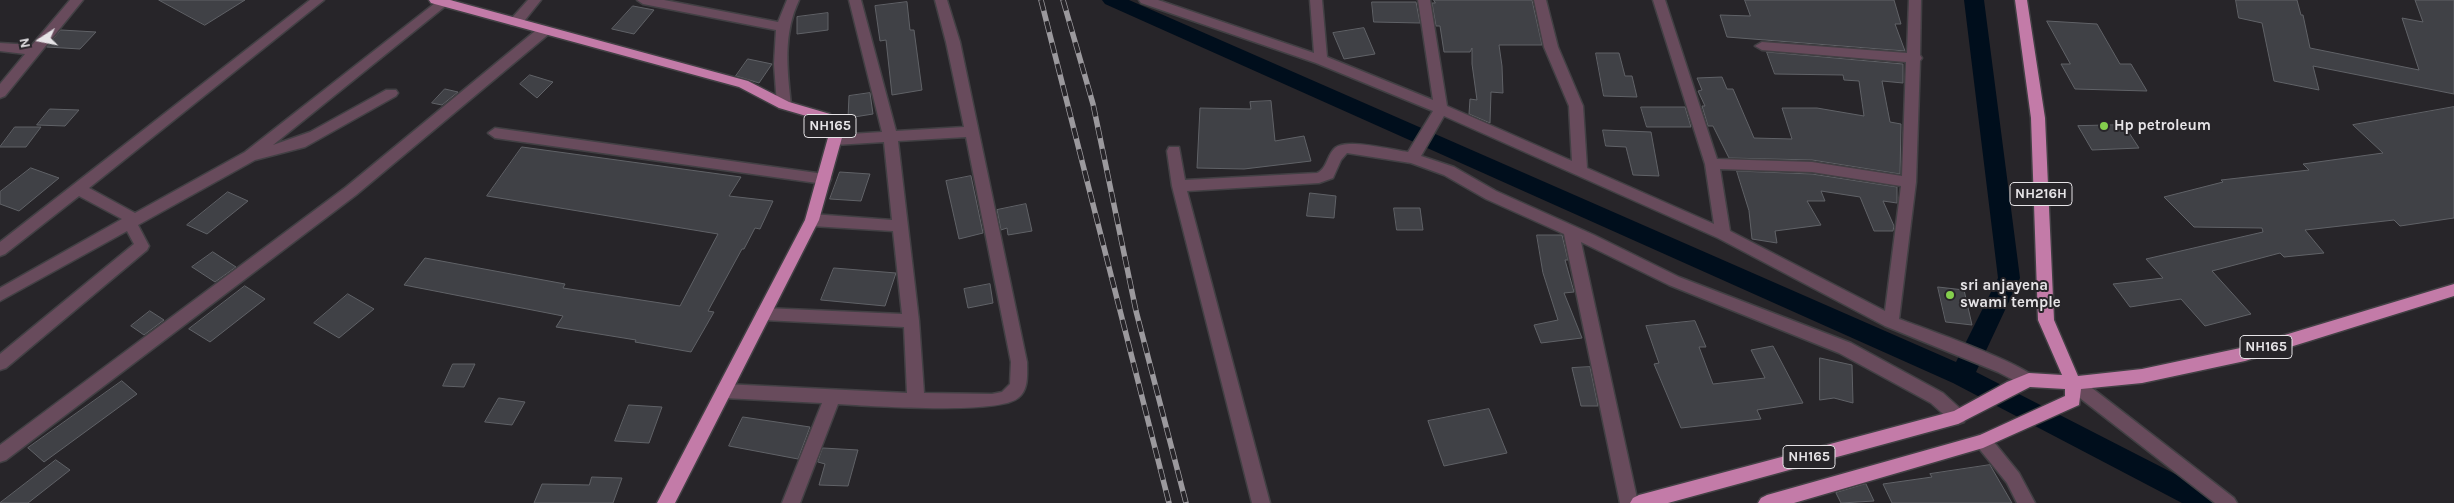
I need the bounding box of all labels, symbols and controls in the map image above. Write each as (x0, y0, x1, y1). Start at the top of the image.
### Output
north arrow (15, 15, 65, 65)
text: N (15, 36, 34, 50)
road number: NH165 (804, 114, 856, 138)
place label: Hp petroleum (2114, 117, 2211, 135)
marker: Hp petroleum (2098, 120, 2110, 132)
road number: NH216H (2010, 182, 2072, 205)
place label: sri anjayena swami temple (1960, 277, 2061, 312)
marker: sri anjayena swami temple (1944, 289, 1956, 301)
road number: NH165 (2240, 336, 2292, 358)
road number: NH165 (1783, 446, 1835, 468)

